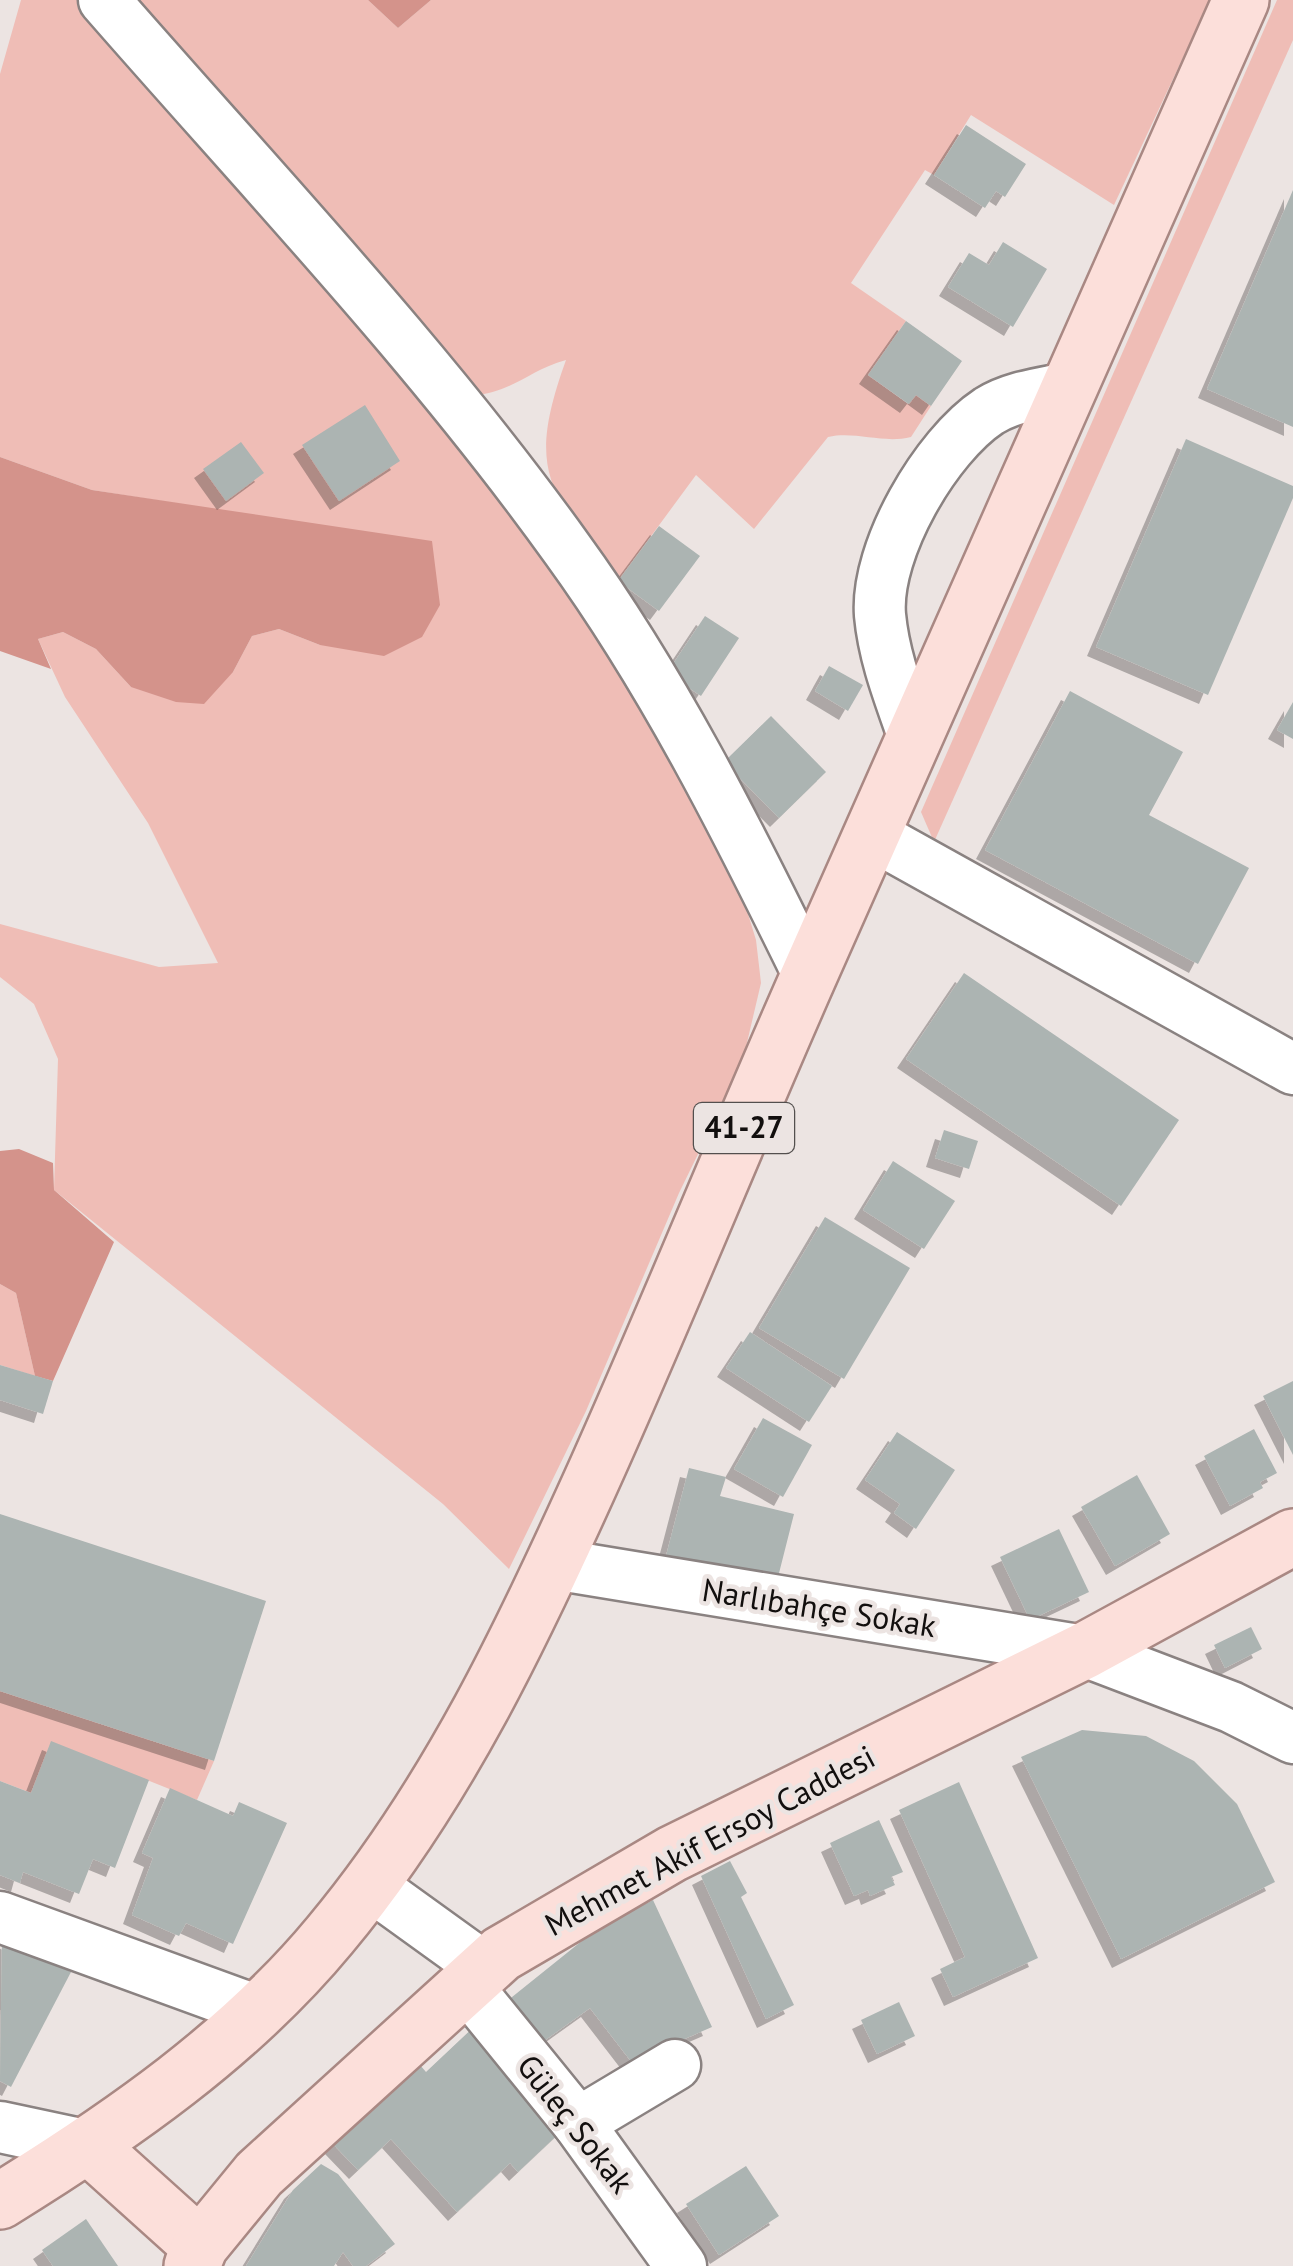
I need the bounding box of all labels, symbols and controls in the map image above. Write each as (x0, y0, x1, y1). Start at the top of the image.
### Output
road number: 41-27 (694, 1103, 794, 1153)
street label: Narlıbahçe Sokak (699, 1568, 940, 1646)
street label: Mehmet Akif Ersoy Caddesi (537, 1735, 882, 1945)
street label: Güleç Sokak (508, 2045, 644, 2202)

